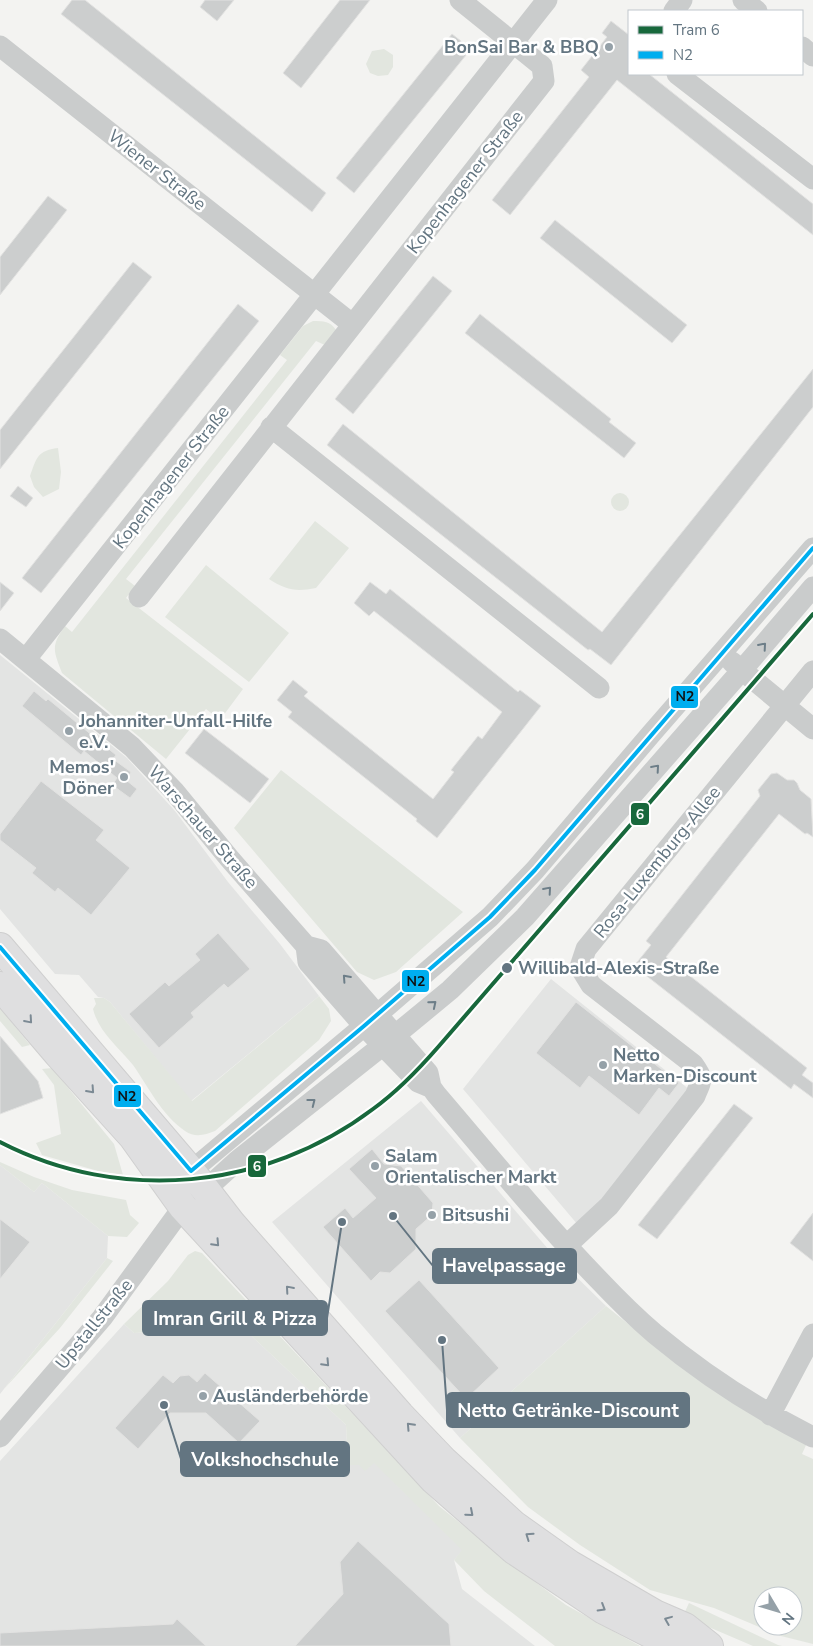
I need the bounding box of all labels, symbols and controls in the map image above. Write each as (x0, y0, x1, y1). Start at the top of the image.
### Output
legend (628, 10, 803, 75)
text: Tram 6 (673, 20, 720, 40)
place label: BonSai Bar & BBQ (444, 35, 599, 59)
marker: BonSai Bar & BBQ (603, 41, 615, 53)
text: N2 (673, 45, 693, 65)
street label: Kopenhagener Straße (401, 105, 529, 259)
street label: Wiener Straße (103, 124, 211, 216)
street label: Kopenhagener Straße (107, 400, 235, 554)
one-way arrow (757, 642, 766, 651)
line badge: N2 (670, 685, 699, 709)
text: N2 (676, 687, 694, 706)
place label: Johanniter-Unfall-Hilfe e.V. (78, 709, 273, 754)
marker: Johanniter-Unfall-Hilfe e.V. (63, 725, 75, 737)
place label: Memos' Döner (49, 755, 114, 800)
street label: Warschauer Straße (143, 760, 263, 894)
one-way arrow (650, 765, 659, 774)
marker: Memos' Döner (118, 771, 130, 783)
street label: Rosa-Luxemburg-Allee (588, 781, 726, 943)
line badge: 6 (630, 802, 650, 826)
text: 6 (636, 805, 644, 824)
one-way arrow (543, 886, 552, 895)
place label: Willibald-Alexis-Straße (518, 956, 719, 980)
marker: Willibald-Alexis-Straße (500, 961, 514, 975)
line badge: N2 (401, 969, 430, 993)
text: N2 (407, 972, 425, 991)
one-way arrow (343, 974, 352, 983)
one-way arrow (427, 1001, 436, 1009)
one-way arrow (24, 1015, 33, 1024)
place label: Netto Marken-Discount (613, 1043, 757, 1088)
marker: Netto Marken-Discount (597, 1059, 609, 1071)
line badge: N2 (113, 1084, 142, 1108)
one-way arrow (85, 1085, 94, 1094)
text: N2 (118, 1087, 136, 1106)
one-way arrow (306, 1099, 315, 1108)
place label: Salam Orientalischer Markt (385, 1144, 557, 1189)
line badge: 6 (247, 1154, 267, 1178)
text: 6 (253, 1157, 261, 1176)
marker: Salam Orientalischer Markt (369, 1160, 381, 1172)
place label: Bitsushi (442, 1203, 509, 1227)
marker: Bitsushi (426, 1209, 438, 1221)
one-way arrow (210, 1238, 219, 1247)
callout: Havelpassage (433, 1249, 576, 1283)
text: Havelpassage (442, 1253, 566, 1279)
street label: Upstallstraße (50, 1274, 138, 1374)
one-way arrow (286, 1285, 295, 1294)
callout: Imran Grill & Pizza (143, 1301, 327, 1335)
text: Imran Grill & Pizza (153, 1306, 317, 1332)
one-way arrow (320, 1357, 329, 1366)
place label: Ausländerbehörde (213, 1384, 368, 1408)
marker: Ausländerbehörde (197, 1390, 209, 1402)
callout: Netto Getränke-Discount (447, 1393, 689, 1427)
text: Netto Getränke-Discount (457, 1398, 679, 1424)
one-way arrow (407, 1422, 416, 1431)
callout: Volkshochschule (181, 1442, 349, 1476)
text: Volkshochschule (190, 1447, 339, 1473)
one-way arrow (465, 1507, 474, 1516)
one-way arrow (526, 1533, 535, 1542)
north arrow (753, 1586, 803, 1636)
one-way arrow (596, 1601, 605, 1611)
text: N (777, 1609, 799, 1629)
one-way arrow (664, 1615, 673, 1626)

